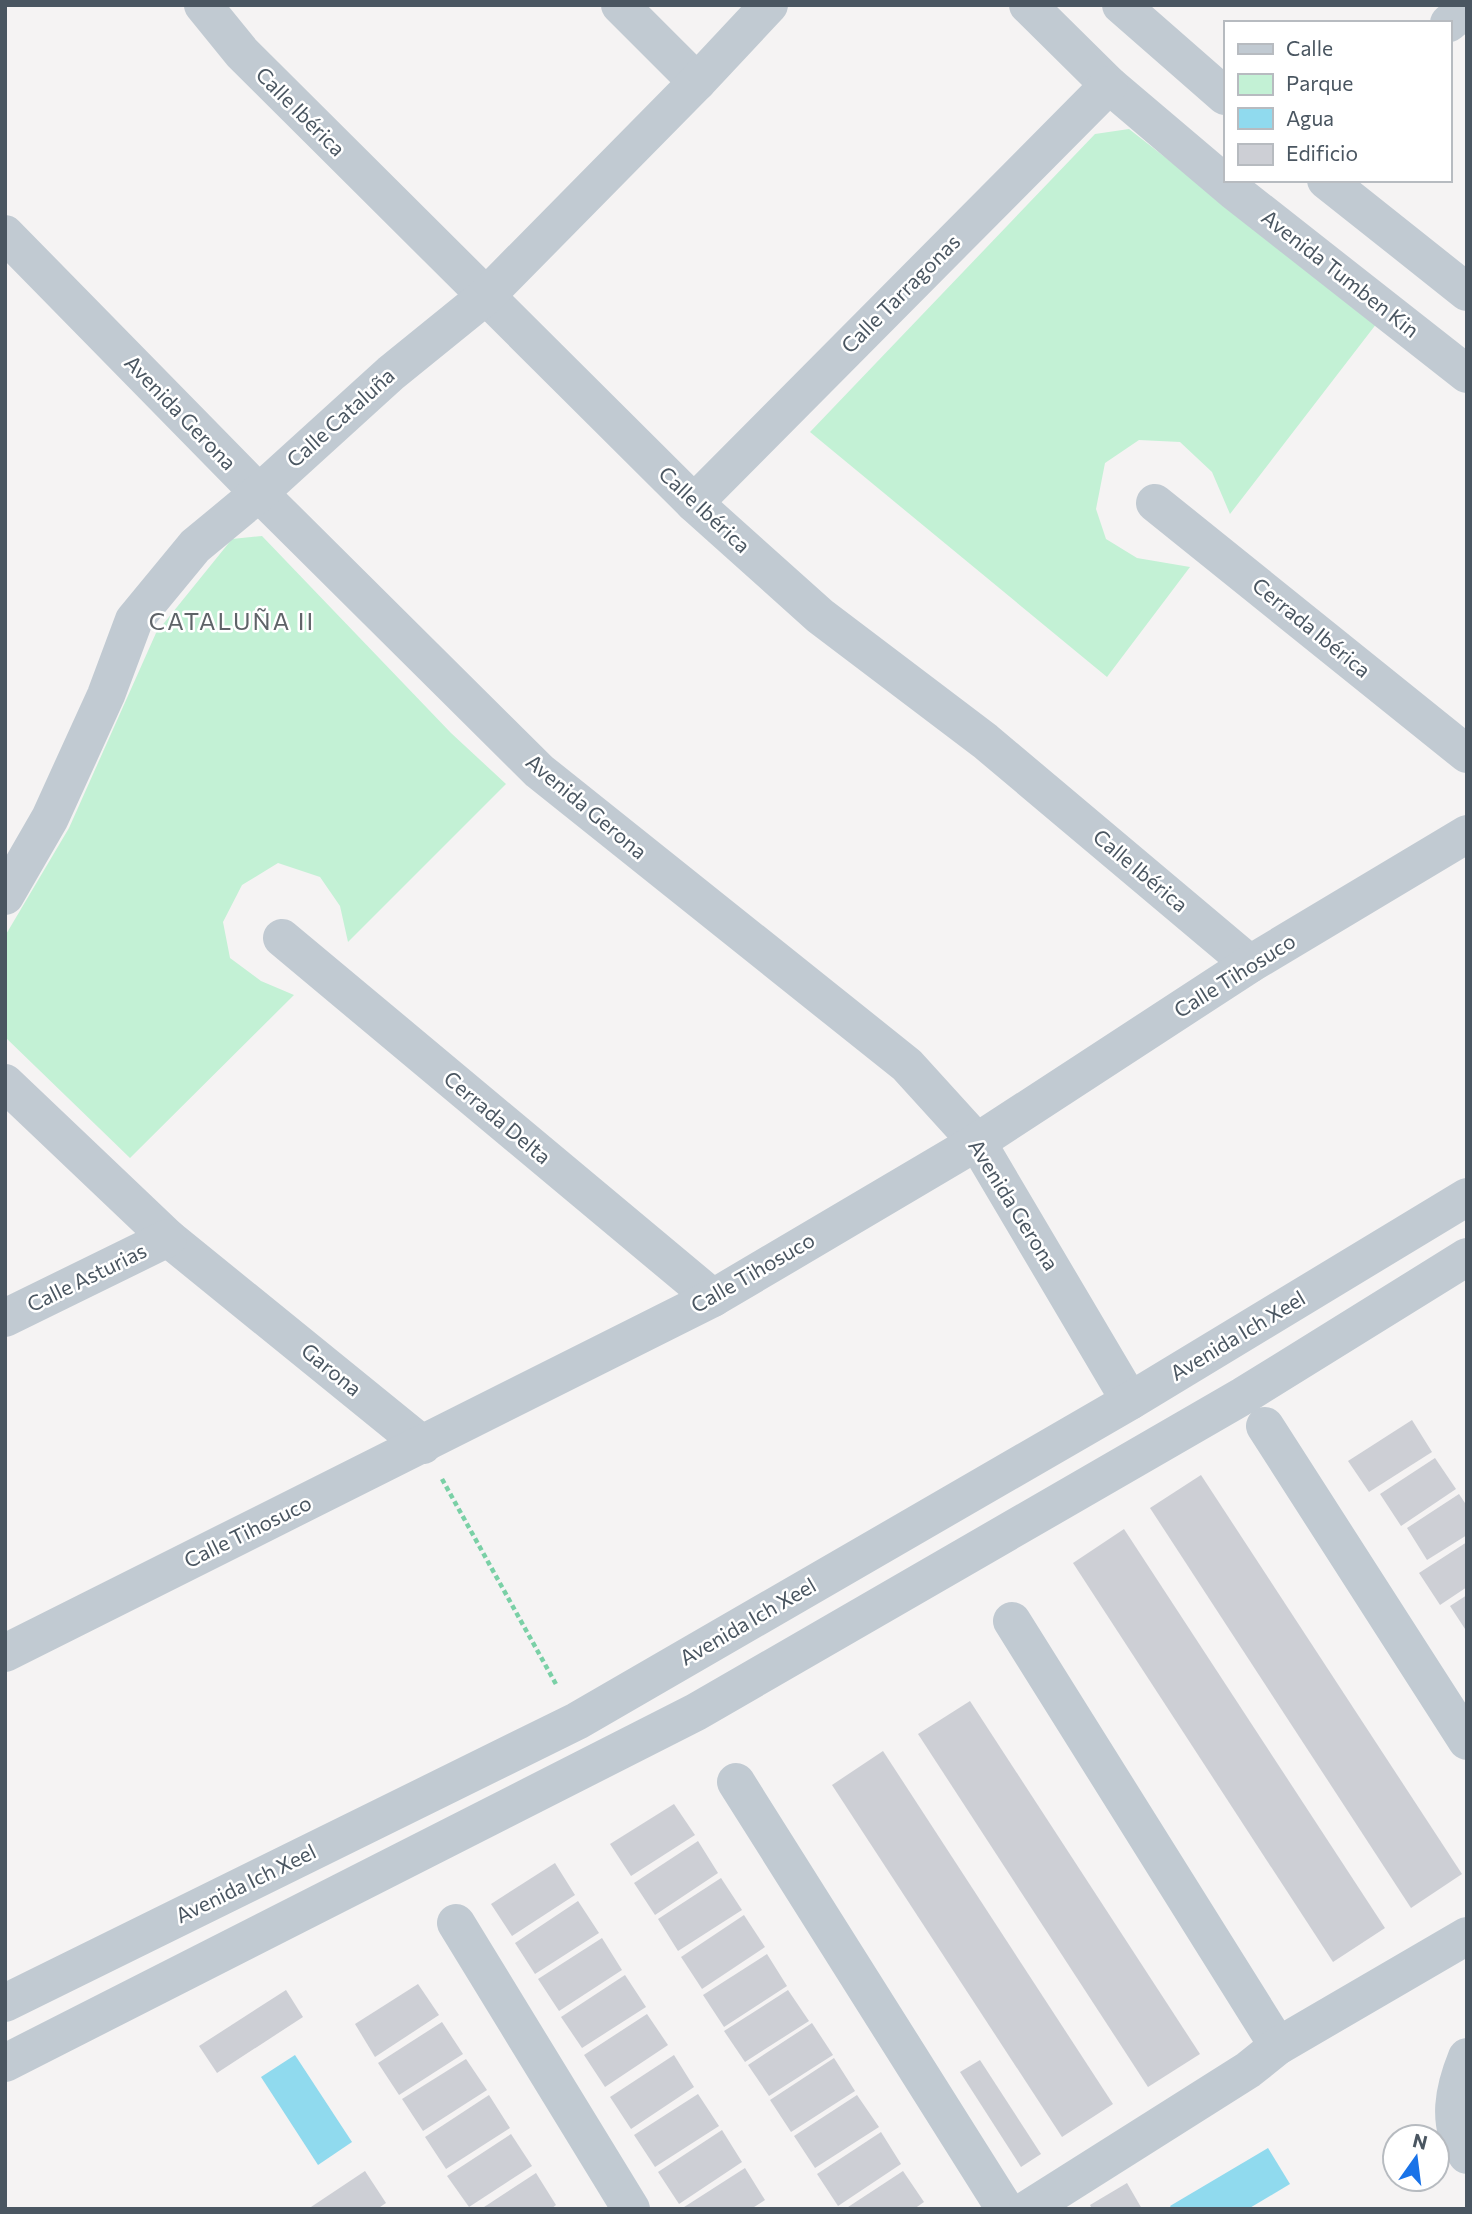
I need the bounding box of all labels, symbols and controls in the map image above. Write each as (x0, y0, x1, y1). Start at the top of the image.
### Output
legend (1224, 21, 1451, 182)
text: Calle (1286, 35, 1333, 60)
street label: Calle Ibérica (251, 61, 351, 161)
text: Parque (1286, 70, 1353, 95)
text: Agua (1286, 105, 1334, 130)
text: Edificio (1286, 140, 1358, 165)
street label: Avenida Tumben Kin (1257, 204, 1424, 342)
street label: Calle Tarragonas (835, 228, 965, 358)
street label: Avenida Gerona (120, 349, 242, 475)
street label: Calle Cataluña (281, 362, 399, 472)
street label: Calle Ibérica (654, 460, 756, 557)
street label: Cerrada Ibérica (1248, 572, 1376, 682)
district label: CATALUÑA II (149, 606, 315, 635)
street label: Avenida Gerona (522, 748, 652, 864)
street label: Calle Ibérica (1089, 823, 1193, 917)
street label: Calle Tihosuco (1169, 927, 1300, 1022)
street label: Cerrada Delta (440, 1065, 556, 1169)
street label: Avenida Gerona (964, 1134, 1065, 1274)
street label: Calle Tihosuco (686, 1226, 819, 1317)
street label: Calle Asturias (23, 1237, 150, 1316)
street label: Avenida Ich Xeel (1165, 1285, 1309, 1385)
street label: Garona (297, 1337, 367, 1401)
street label: Calle Tihosuco (180, 1489, 315, 1572)
street label: Avenida Ich Xeel (675, 1572, 820, 1670)
street label: Avenida Ich Xeel (171, 1838, 320, 1927)
north arrow (1381, 2123, 1451, 2193)
text: N (1411, 2128, 1430, 2154)

